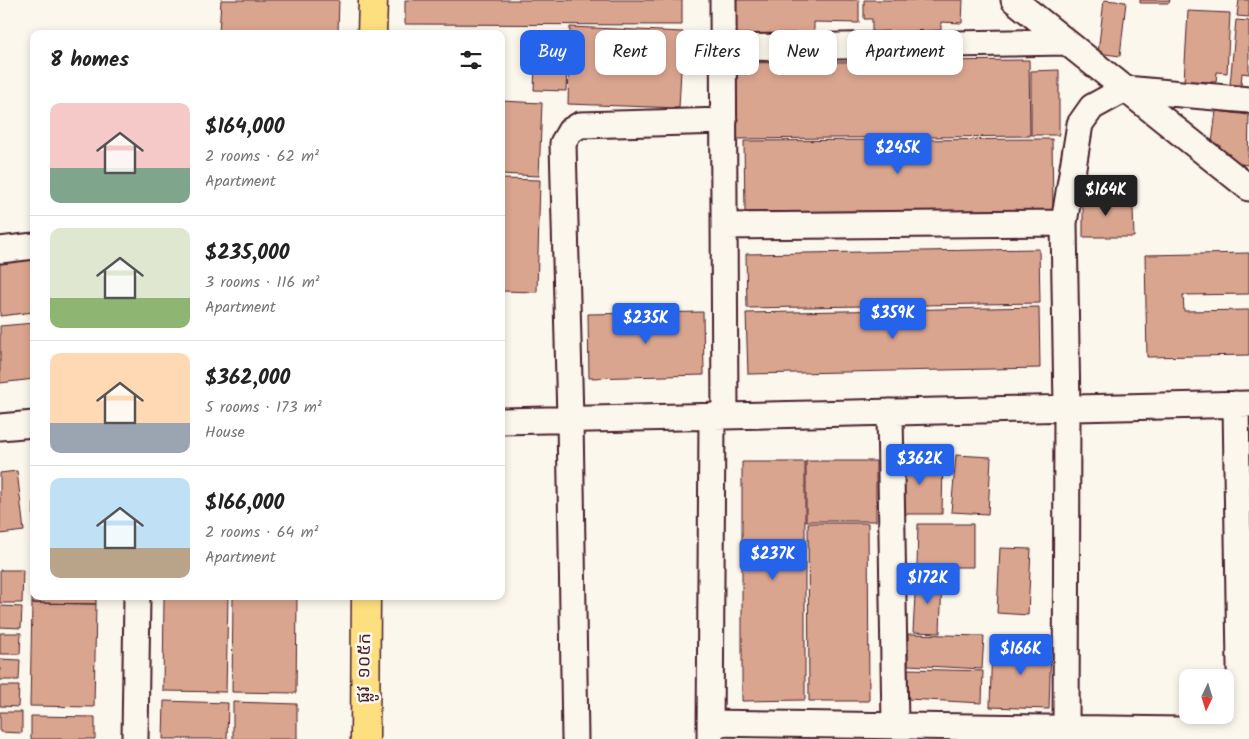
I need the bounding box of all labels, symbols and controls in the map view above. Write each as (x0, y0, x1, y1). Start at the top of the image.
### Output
chip: Buy (520, 30, 585, 75)
chip: Rent (595, 30, 666, 75)
chip: Filters (676, 30, 759, 75)
chip: New (769, 30, 837, 75)
chip: Apartment (847, 30, 963, 75)
text: 8 homes (50, 44, 129, 77)
icon: filters (457, 46, 485, 74)
text: $164,000 (205, 111, 284, 144)
icon: home (90, 123, 150, 183)
pin: $245K (863, 132, 933, 175)
text: $245K (875, 136, 921, 161)
text: 2 rooms · 62 m² (205, 144, 319, 169)
text: Apartment (205, 169, 276, 194)
pin: $164K (1071, 174, 1141, 217)
text: $164K (1085, 178, 1127, 203)
text: $235,000 (205, 237, 290, 270)
icon: home (90, 248, 150, 308)
text: 3 rooms · 116 m² (205, 270, 320, 295)
text: Apartment (205, 295, 276, 320)
pin: $359K (858, 298, 928, 340)
text: $359K (871, 301, 915, 326)
pin: $235K (611, 302, 681, 345)
text: $235K (623, 306, 669, 331)
text: $362,000 (205, 362, 290, 395)
icon: home (90, 373, 150, 433)
text: 5 rooms · 173 m² (205, 395, 322, 420)
text: House (205, 420, 245, 445)
pin: $362K (885, 444, 955, 486)
text: $362K (897, 447, 943, 472)
text: $166,000 (205, 487, 284, 520)
icon: home (90, 498, 150, 558)
text: 2 rooms · 64 m² (205, 520, 318, 545)
pin: $237K (738, 538, 808, 581)
text: $237K (751, 542, 795, 567)
text: Apartment (205, 545, 276, 570)
pin: $172K (893, 562, 963, 605)
text: $172K (908, 566, 948, 591)
street label: ផ្លូវ ១០៥ក (350, 633, 380, 703)
pin: $166K (986, 634, 1056, 676)
text: $166K (1000, 637, 1042, 662)
north arrow (1179, 669, 1234, 724)
map controls (1179, 669, 1234, 724)

